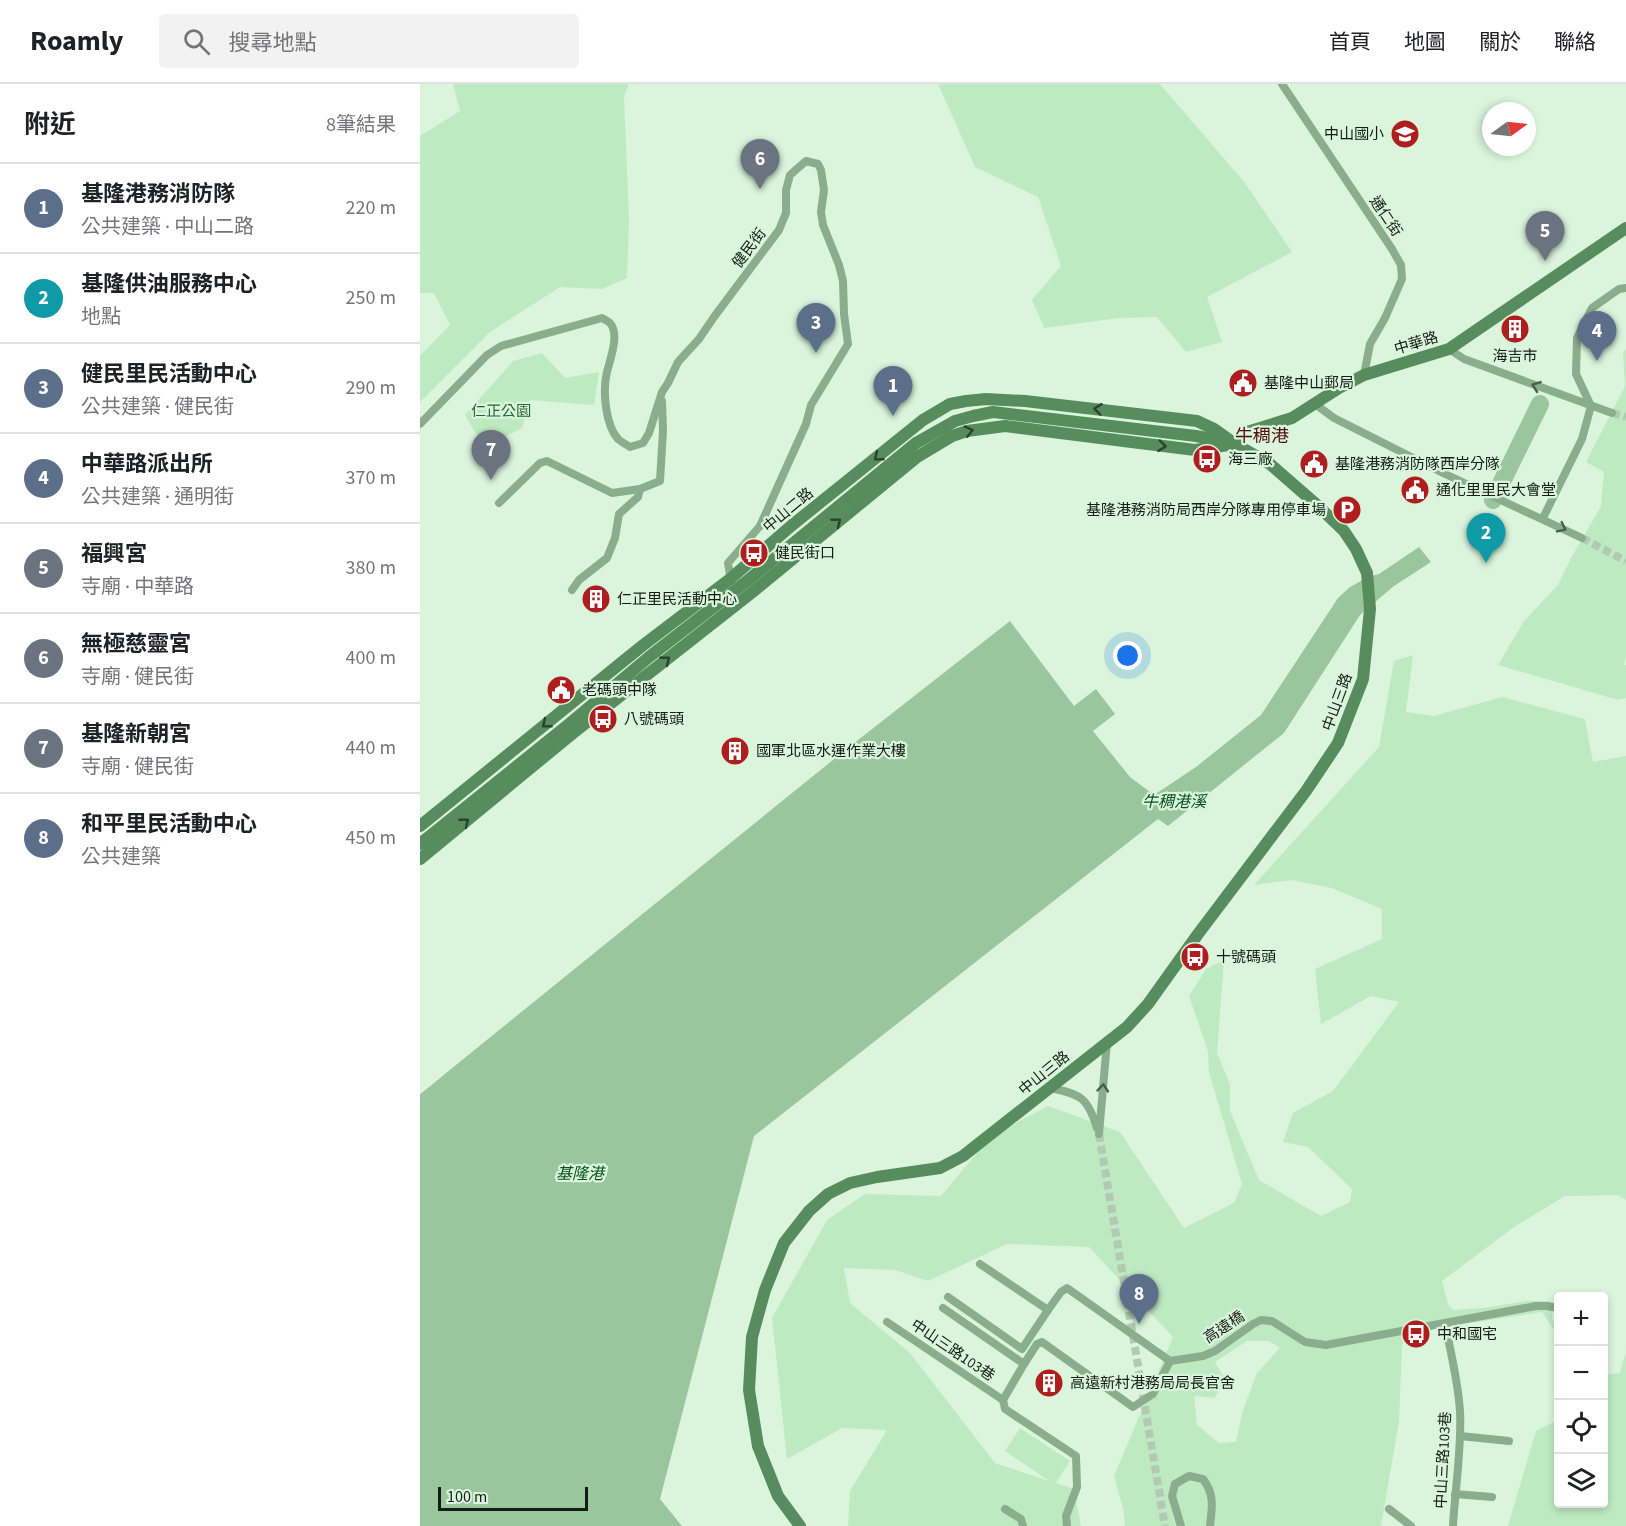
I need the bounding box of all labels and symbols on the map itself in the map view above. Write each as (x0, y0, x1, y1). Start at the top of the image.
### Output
north arrow (1482, 102, 1536, 156)
school or university icon: 中山國小 (1389, 118, 1421, 150)
place label: 中山國小 (1324, 124, 1384, 145)
pin: 6 (740, 140, 780, 189)
street label: 通仁街 (1364, 192, 1407, 241)
pin: 5 (1526, 212, 1564, 261)
street label: 健民街 (727, 224, 771, 273)
pin: 3 (796, 304, 836, 353)
pin: 4 (1578, 312, 1616, 361)
building icon: 海吉市 (1499, 313, 1531, 345)
street label: 中華路 (1392, 327, 1441, 360)
place label: 海吉市 (1492, 346, 1538, 367)
pin: 1 (874, 366, 912, 416)
public building icon: 基隆中山郵局 (1227, 367, 1259, 399)
place label: 基隆中山郵局 (1264, 373, 1354, 394)
one-way arrow (1531, 380, 1542, 393)
park label: 仁正公園 (471, 401, 531, 422)
one-way arrow (1093, 404, 1102, 416)
district label: 牛稠港 (1235, 424, 1289, 449)
one-way arrow (964, 426, 974, 439)
pin: 7 (472, 430, 510, 480)
one-way arrow (1157, 439, 1167, 452)
bus stop icon: 海三廠 (1191, 443, 1223, 475)
public building icon: 基隆港務消防隊西岸分隊 (1298, 448, 1330, 480)
place label: 海三廠 (1228, 449, 1273, 470)
one-way arrow (874, 450, 885, 461)
place label: 基隆港務消防隊西岸分隊 (1335, 454, 1500, 475)
public building icon: 通化里里民大會堂 (1399, 474, 1431, 506)
place label: 通化里里民大會堂 (1436, 480, 1556, 501)
street label: 中山二路 (759, 483, 818, 538)
parking icon: 基隆港務消防局西岸分隊專用停車場 (1331, 494, 1363, 526)
place label: 基隆港務消防局西岸分隊專用停車場 (1086, 500, 1326, 521)
pin: 2 (1466, 514, 1506, 563)
one-way arrow (830, 519, 841, 530)
one-way arrow (1556, 521, 1567, 532)
bus stop icon: 健民街口 (738, 537, 770, 569)
place label: 健民街口 (775, 543, 835, 564)
building icon: 仁正里民活動中心 (580, 583, 612, 615)
place label: 仁正里民活動中心 (617, 589, 737, 610)
your location (1113, 641, 1142, 670)
one-way arrow (659, 656, 670, 667)
street label: 中山三路 (1317, 670, 1358, 734)
public building icon: 老碼頭中隊 (545, 674, 577, 706)
place label: 老碼頭中隊 (582, 680, 657, 701)
bus stop icon: 八號碼頭 (587, 703, 619, 735)
place label: 八號碼頭 (624, 709, 684, 730)
one-way arrow (541, 717, 552, 728)
building icon: 國軍北區水運作業大樓 (719, 735, 751, 767)
place label: 國軍北區水運作業大樓 (756, 741, 906, 762)
water label: 牛稠港溪 (1142, 791, 1208, 813)
one-way arrow (458, 818, 469, 829)
bus stop icon: 十號碼頭 (1179, 941, 1211, 973)
place label: 十號碼頭 (1216, 947, 1276, 968)
street label: 中山三路 (1014, 1046, 1074, 1100)
one-way arrow (1096, 1084, 1109, 1093)
water label: 基隆港 (556, 1163, 606, 1185)
pin: 8 (1120, 1274, 1158, 1324)
street label: 高遠橋 (1200, 1306, 1249, 1348)
street label: 中山三路103巷 (906, 1314, 999, 1386)
bus stop icon: 中和國宅 (1400, 1318, 1432, 1350)
place label: 中和國宅 (1437, 1324, 1497, 1345)
building icon: 高遠新村港務局局長官舍 (1033, 1367, 1065, 1399)
place label: 高遠新村港務局局長官舍 (1070, 1373, 1235, 1394)
street label: 中山三路103巷 (1430, 1411, 1457, 1509)
scale bar (438, 1484, 588, 1512)

